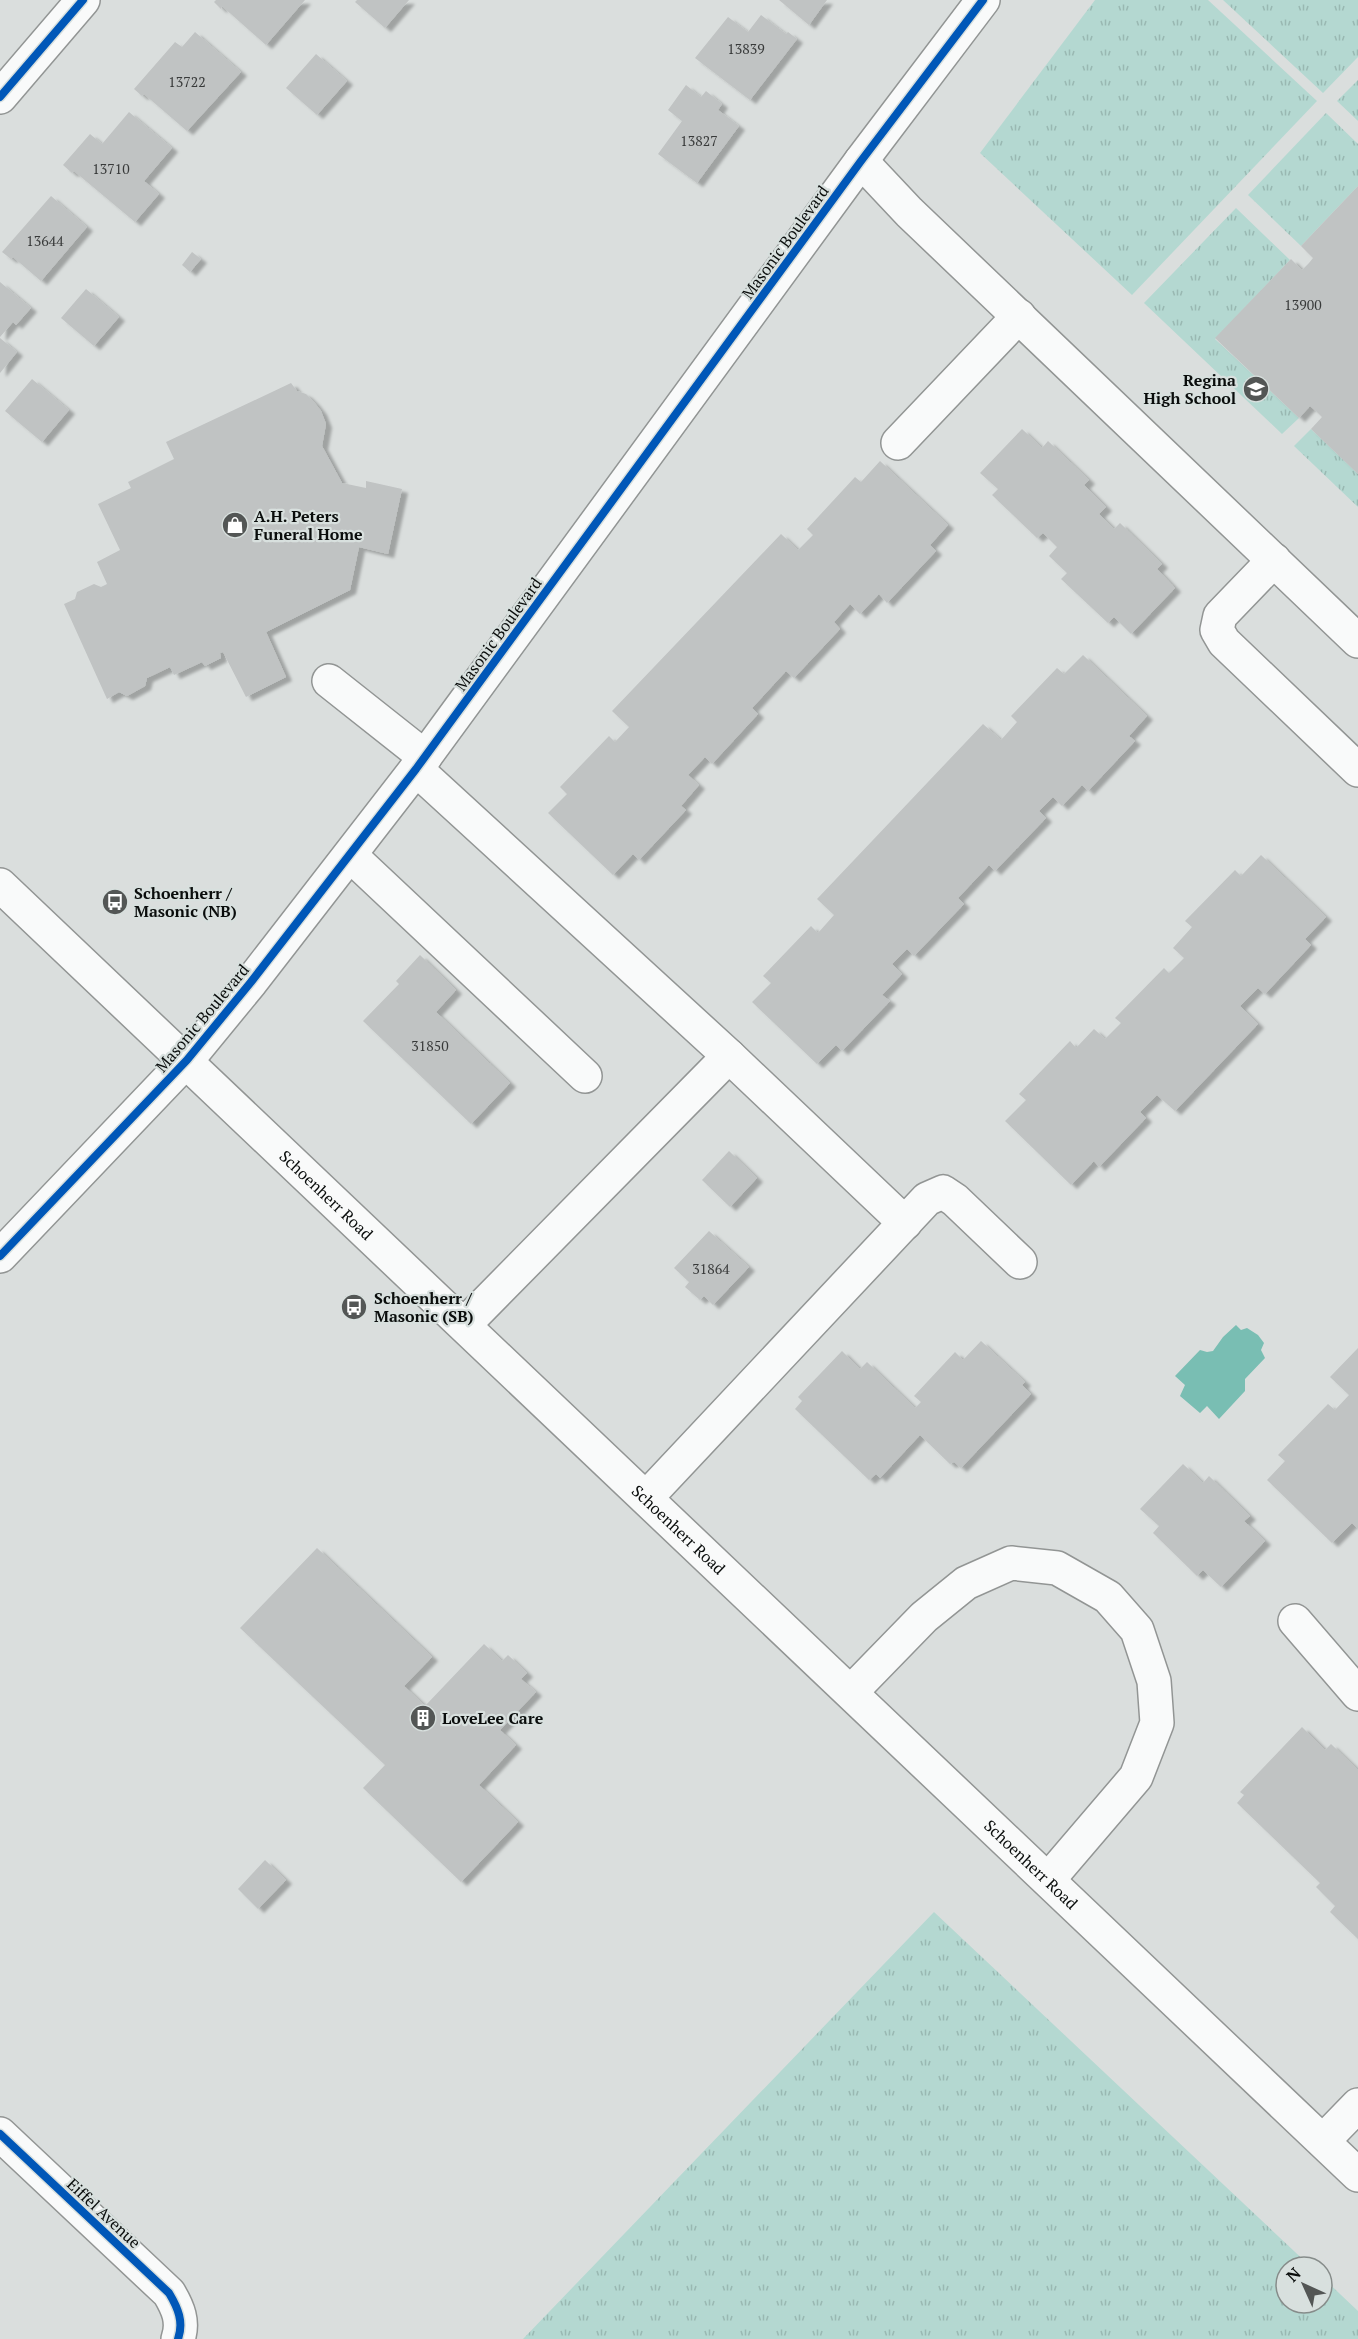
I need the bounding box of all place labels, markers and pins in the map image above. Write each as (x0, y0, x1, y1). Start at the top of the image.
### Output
place label: Regina High School (1144, 369, 1236, 409)
school or university icon: Regina High School (1241, 374, 1271, 404)
place label: A.H. Peters Funeral Home (254, 505, 363, 545)
shop icon: A.H. Peters Funeral Home (220, 510, 250, 540)
place label: Schoenherr / Masonic (NB) (134, 882, 237, 922)
bus stop icon: Schoenherr / Masonic (NB) (100, 887, 130, 917)
place label: Schoenherr / Masonic (SB) (374, 1287, 474, 1327)
bus stop icon: Schoenherr / Masonic (SB) (339, 1292, 369, 1322)
building icon: LoveLee Care (408, 1703, 438, 1733)
place label: LoveLee Care (442, 1707, 544, 1729)

